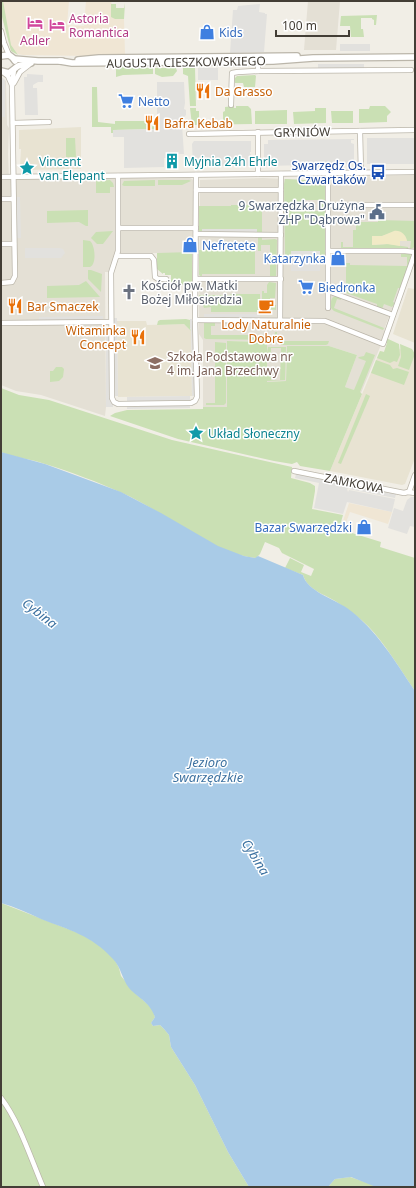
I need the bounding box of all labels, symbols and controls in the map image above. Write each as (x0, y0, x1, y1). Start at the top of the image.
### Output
place label: Astoria Romantica (69, 10, 129, 41)
scale bar (276, 12, 349, 38)
hotel icon: Adler (26, 14, 44, 32)
hotel icon: Astoria Romantica (48, 16, 66, 34)
text: 100 m (282, 17, 317, 34)
shop icon: Kids (198, 23, 216, 41)
place label: Kids (219, 24, 243, 41)
place label: Adler (20, 32, 50, 49)
street label: AUGUSTA CIESZKOWSKIEGO (106, 52, 266, 72)
restaurant icon: Da Grasso (194, 82, 212, 100)
place label: Da Grasso (215, 83, 273, 100)
supermarket icon: Netto (117, 92, 135, 110)
place label: Netto (138, 93, 170, 110)
restaurant icon: Bafra Kebab (143, 114, 161, 132)
place label: Bafra Kebab (164, 115, 233, 132)
street label: GRYNIÓW (274, 123, 330, 141)
building icon: Myjnia 24h Ehrle (163, 152, 181, 170)
place label: Vincent van Elepant (39, 153, 105, 184)
place label: Myjnia 24h Ehrle (184, 153, 278, 170)
place label: Swarzędz Os. Czwartaków (291, 157, 367, 188)
place icon: Vincent van Elepant (18, 159, 36, 177)
bus stop icon: Swarzędz Os. Czwartaków (369, 163, 387, 181)
place label: 9 Swarzędzka Drużyna ZHP "Dąbrowa" (239, 197, 365, 228)
public building icon: 9 Swarzędzka Drużyna ZHP "Dąbrowa" (368, 203, 386, 221)
shop icon: Nefretete (181, 236, 199, 254)
place label: Nefretete (202, 237, 256, 254)
shop icon: Katarzynka (329, 249, 347, 267)
place label: Katarzynka (264, 250, 326, 267)
place label: Kościół pw. Matki Bożej Miłosierdzia (141, 277, 242, 308)
supermarket icon: Biedronka (297, 278, 315, 296)
place label: Biedronka (318, 279, 376, 296)
church icon: Kościół pw. Matki Bożej Miłosierdzia (120, 283, 138, 301)
restaurant icon: Bar Smaczek (6, 297, 24, 315)
cafe icon: Lody Naturalnie Dobre (257, 297, 275, 315)
place label: Bar Smaczek (27, 298, 99, 315)
place label: Lody Naturalnie Dobre (221, 316, 311, 347)
place label: Witaminka Concept (66, 322, 127, 353)
restaurant icon: Witaminka Concept (129, 328, 147, 346)
place label: Szkoła Podstawowa nr 4 im. Jana Brzechwy (167, 348, 293, 379)
school or university icon: Szkoła Podstawowa nr 4 im. Jana Brzechwy (146, 354, 164, 372)
place icon: Układ Słoneczny (187, 424, 205, 442)
place label: Układ Słoneczny (208, 425, 300, 442)
street label: ZAMKOWA (323, 469, 385, 497)
shop icon: Bazar Swarzędzki (355, 518, 373, 536)
place label: Bazar Swarzędzki (254, 519, 352, 536)
water label: Cybina (19, 594, 62, 632)
water label: Jezioro Swarzędzkie (173, 753, 244, 786)
water label: Cybina (238, 835, 274, 879)

